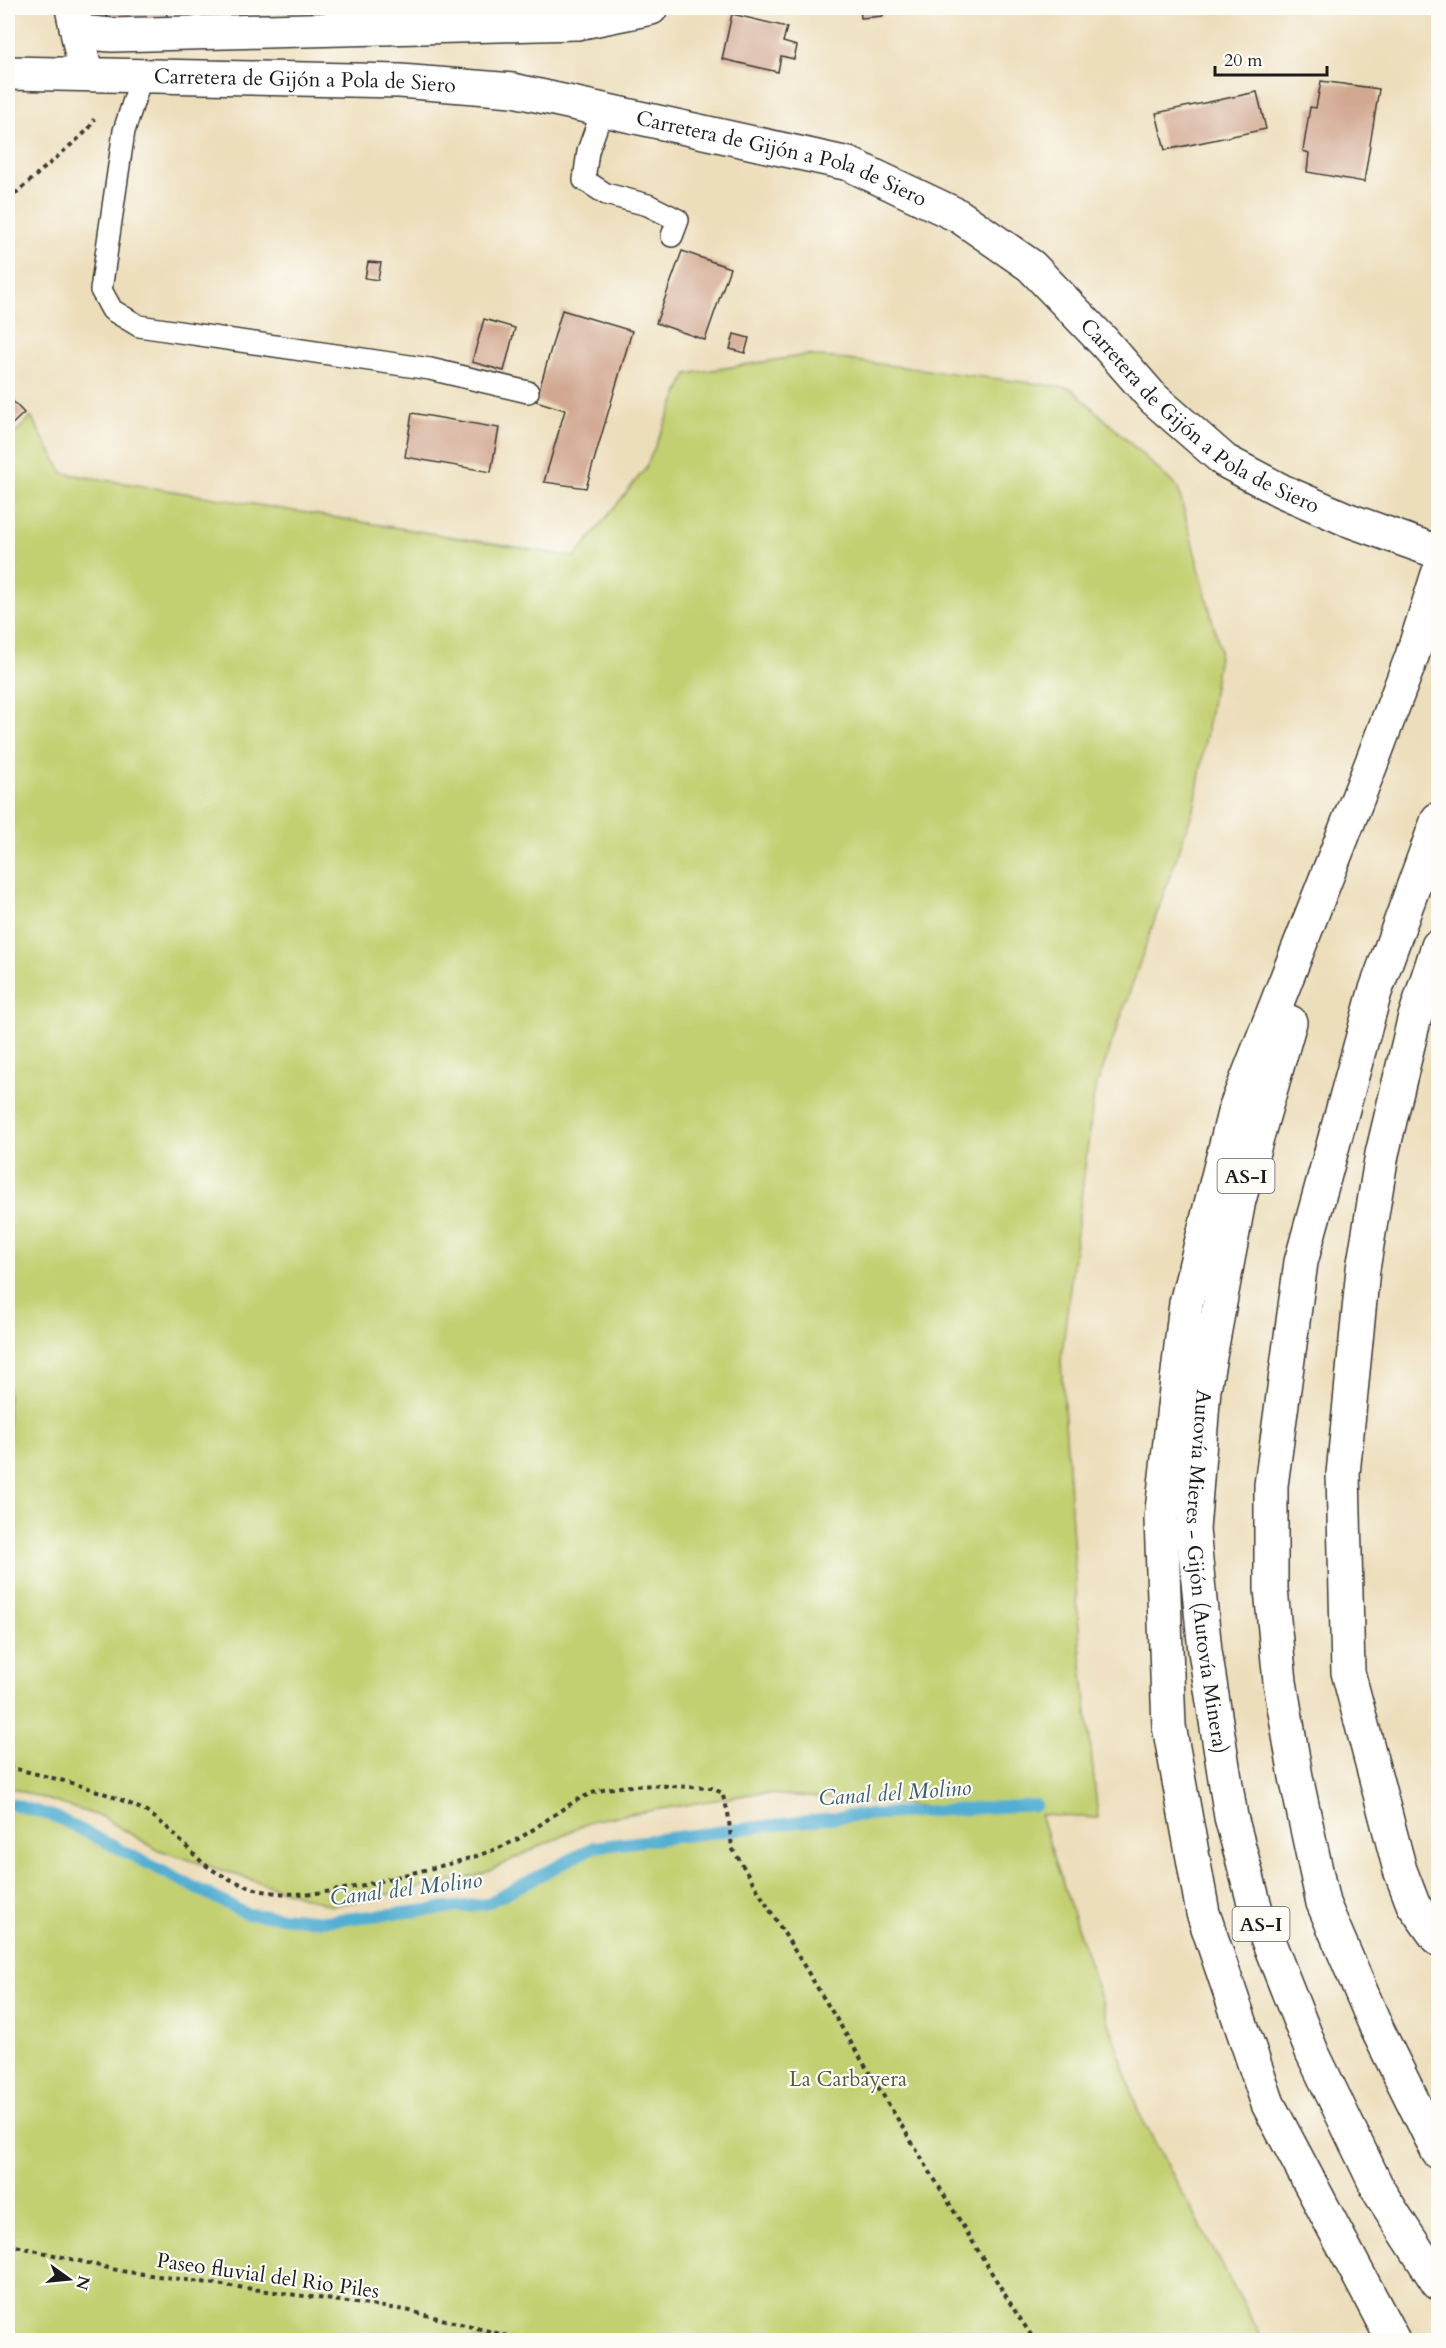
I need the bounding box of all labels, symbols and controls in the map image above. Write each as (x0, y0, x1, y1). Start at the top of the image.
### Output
scale bar (1215, 39, 1328, 77)
text: 20 m (1224, 48, 1263, 73)
street label: Carretera de Gijón a Pola de Siero (154, 61, 457, 100)
street label: Carretera de Gijón a Pola de Siero (633, 103, 932, 213)
street label: Carretera de Gijón a Pola de Siero (1074, 311, 1324, 520)
road number: AS-I (1218, 1159, 1274, 1193)
street label: Autovía Mieres - Gijón (Autovía Minera) (1179, 1388, 1235, 1756)
water label: Canal del Molino (818, 1773, 972, 1813)
water label: Canal del Molino (328, 1865, 484, 1913)
road number: AS-I (1232, 1907, 1290, 1941)
park label: La Carbayera (789, 2065, 907, 2094)
street label: Paseo fluvial del Rio Piles (155, 2246, 381, 2306)
north arrow (39, 2249, 99, 2309)
text: N (70, 2273, 95, 2292)

